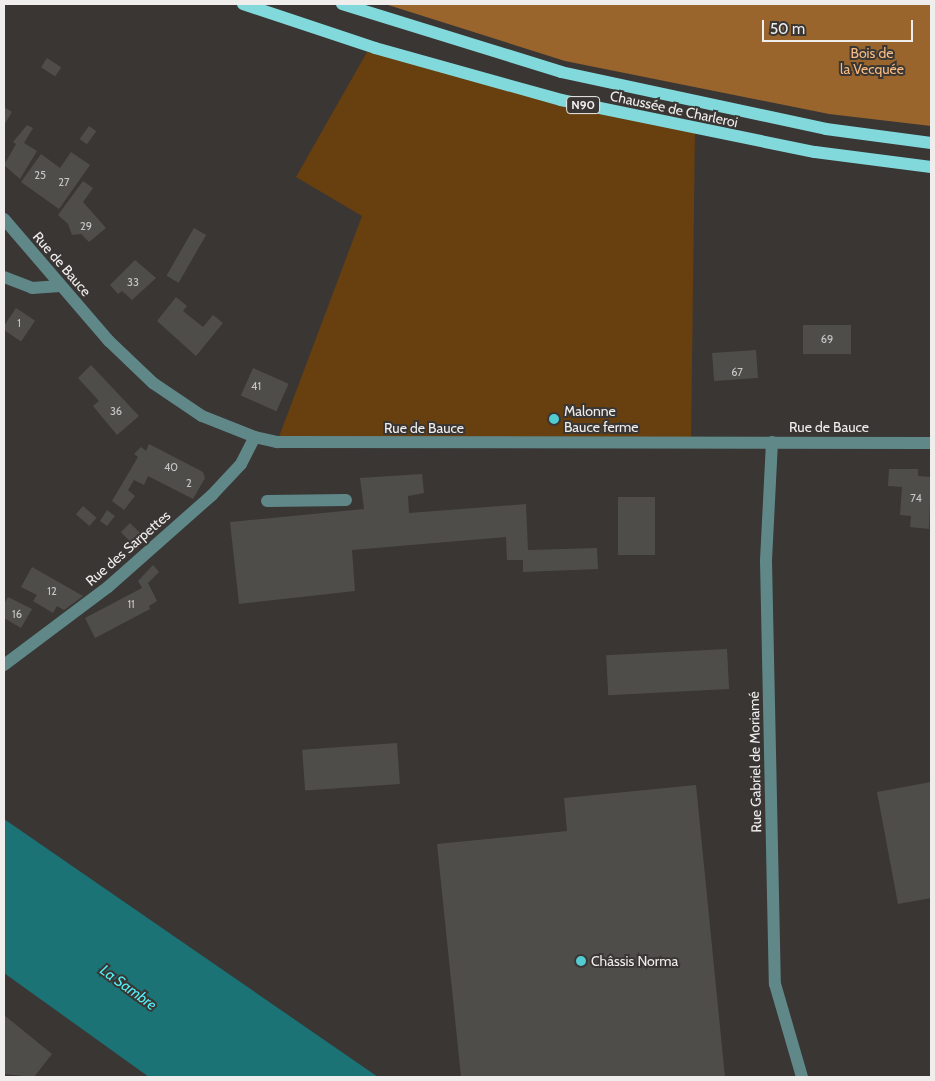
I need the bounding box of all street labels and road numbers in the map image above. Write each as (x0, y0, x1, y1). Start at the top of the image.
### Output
street label: Chaussée de Charleroi (609, 87, 739, 131)
road number: N90 (566, 96, 600, 114)
street label: Rue de Bauce (29, 228, 95, 300)
street label: Rue de Bauce (789, 419, 869, 435)
street label: Rue de Bauce (384, 420, 464, 436)
street label: Rue des Sarpettes (82, 507, 174, 589)
street label: Rue Gabriel de Moriamé (745, 691, 765, 833)

